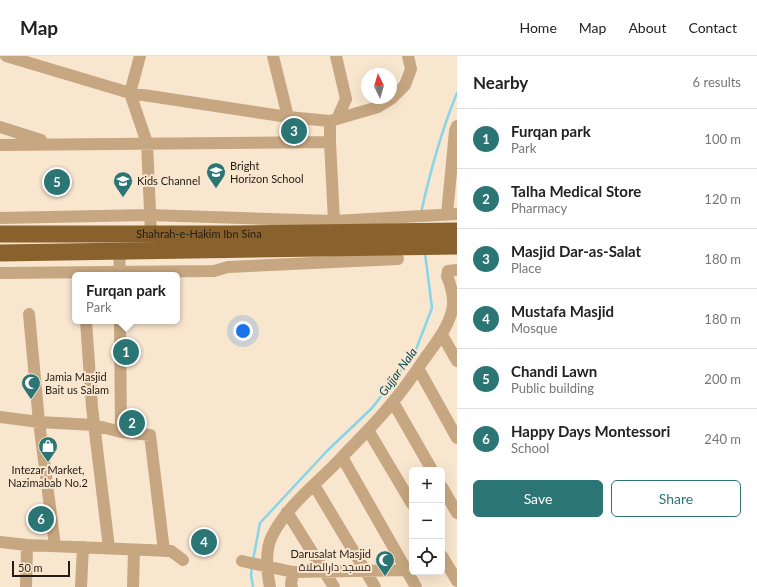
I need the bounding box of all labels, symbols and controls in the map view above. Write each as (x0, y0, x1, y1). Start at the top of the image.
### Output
text: Map (20, 16, 58, 39)
text: Home (519, 19, 557, 36)
text: Map (579, 19, 606, 36)
text: About (628, 19, 666, 36)
text: Contact (688, 19, 737, 36)
north arrow (361, 68, 397, 104)
text: Nearby (473, 72, 528, 93)
text: 6 results (693, 74, 741, 90)
pin: 3 (281, 116, 307, 146)
text: Furqan park (511, 122, 591, 140)
text: 1 (482, 131, 490, 147)
text: 100 m (704, 131, 741, 147)
text: Park (511, 140, 536, 156)
place label: Bright Horizon School (230, 159, 304, 185)
school or university icon: Bright Horizon School (205, 161, 227, 189)
pin: 5 (44, 167, 70, 197)
school or university icon: Kids Channel (112, 170, 134, 198)
place label: Kids Channel (137, 174, 200, 187)
text: Talha Medical Store (511, 182, 641, 200)
text: 2 (482, 191, 490, 207)
text: 120 m (704, 191, 741, 207)
text: Pharmacy (511, 200, 567, 216)
street label: Shahrah-e-Hakim Ibn Sina (136, 227, 262, 240)
text: Masjid Dar-as-Salat (511, 242, 641, 260)
text: 3 (482, 251, 490, 267)
text: 180 m (704, 251, 741, 267)
text: Place (511, 260, 541, 276)
popup (72, 272, 180, 324)
text: Furqan park (86, 281, 166, 299)
text: Park (86, 299, 112, 315)
text: Mustafa Masjid (511, 302, 614, 320)
text: 4 (482, 311, 490, 327)
text: 180 m (704, 311, 741, 327)
text: Mosque (511, 320, 557, 336)
your location (233, 321, 253, 341)
pin: 1 (113, 337, 139, 367)
water label: Gujjar Nala (375, 345, 420, 399)
text: Chandi Lawn (511, 362, 597, 380)
place label: Jamia Masjid Bait us Salam (45, 370, 109, 396)
text: 5 (482, 371, 490, 387)
text: 200 m (704, 371, 741, 387)
mosque icon: Jamia Masjid Bait us Salam (20, 372, 42, 400)
text: Public building (511, 380, 594, 396)
pin: 2 (119, 408, 145, 438)
text: Happy Days Montessori (511, 422, 670, 440)
text: 6 (482, 431, 490, 447)
text: 240 m (704, 431, 741, 447)
shop icon: Intezar Market, Nazimabab No.2 (37, 435, 59, 463)
text: School (511, 440, 549, 456)
place label: Intezar Market, Nazimabab No.2 (8, 463, 88, 489)
map controls (409, 467, 445, 575)
button: + (409, 467, 445, 503)
button: Save (473, 480, 603, 517)
button: Share (611, 480, 741, 517)
button: − (409, 503, 445, 539)
pin: 6 (28, 504, 54, 534)
pin: 4 (191, 527, 217, 557)
button: locate (409, 539, 445, 575)
place label: Darusalat Masjid مسجد دارالصلاة (290, 547, 371, 574)
mosque icon: Darusalat Masjid مسجد دارالصلاة (374, 549, 396, 577)
scale bar (12, 559, 70, 578)
text: 50 m (18, 561, 43, 574)

